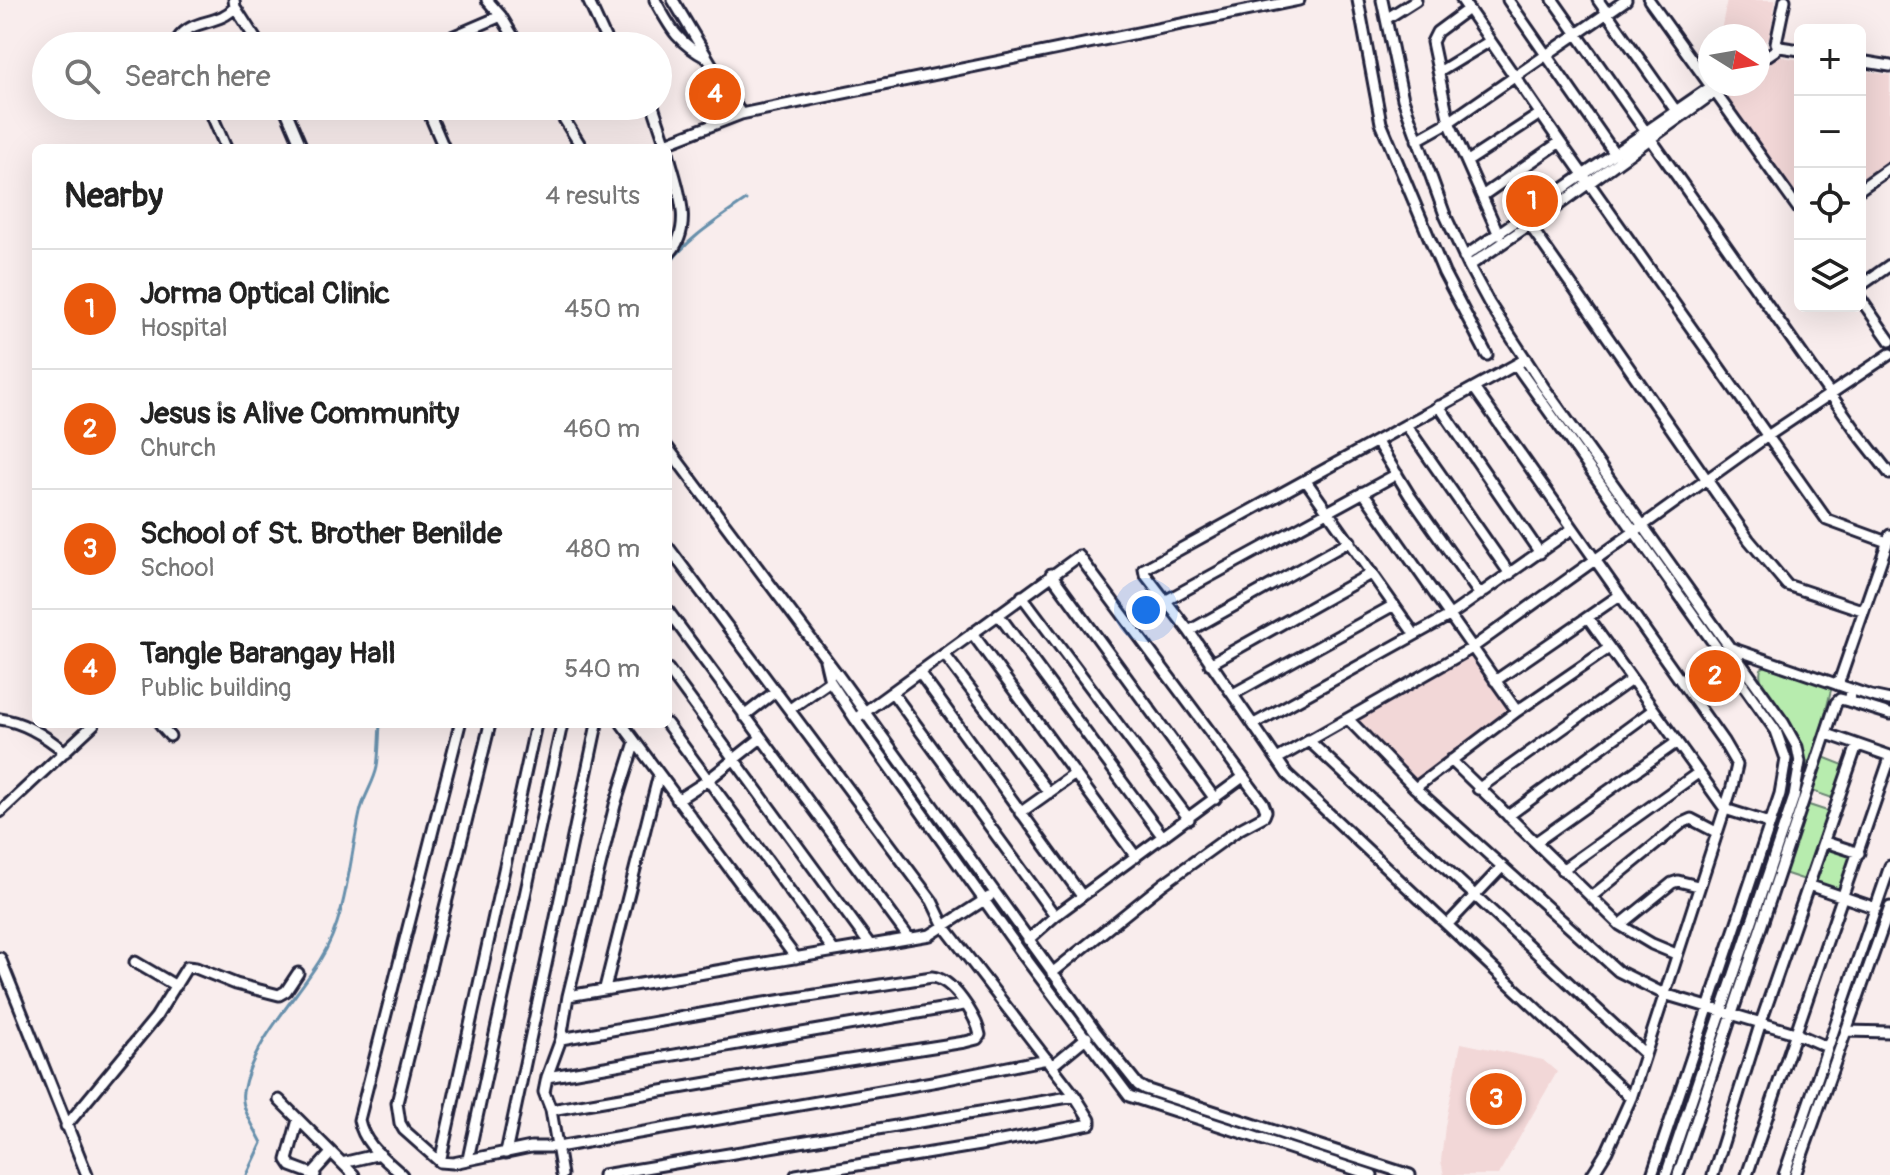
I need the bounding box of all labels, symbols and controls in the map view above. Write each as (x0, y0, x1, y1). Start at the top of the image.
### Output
north arrow (1698, 24, 1770, 96)
map controls (1794, 24, 1866, 312)
button: + (1794, 24, 1866, 96)
search box (32, 32, 672, 120)
icon: search (60, 54, 104, 98)
text: Search here (124, 58, 271, 95)
pin: 4 (689, 64, 741, 124)
button: − (1794, 96, 1866, 168)
button: locate (1794, 168, 1866, 240)
pin: 1 (1506, 171, 1558, 231)
text: Nearby (64, 175, 163, 218)
text: 4 results (545, 180, 640, 212)
button: layers (1794, 240, 1866, 312)
text: Jorma Optical Clinic (140, 275, 390, 312)
text: 1 (85, 293, 95, 325)
text: 450 m (564, 293, 640, 325)
text: Hospital (140, 312, 228, 344)
text: Jesus is Alive Community (140, 395, 459, 432)
text: 2 (83, 413, 97, 445)
text: 460 m (563, 413, 640, 445)
text: Church (140, 432, 216, 464)
text: School of St. Brother Benilde (140, 515, 502, 552)
text: 3 (83, 533, 97, 565)
text: 480 m (565, 533, 640, 565)
text: School (140, 552, 215, 584)
your location (1126, 590, 1166, 630)
text: Tangle Barangay Hall (140, 635, 396, 672)
pin: 2 (1689, 646, 1741, 706)
text: 4 (82, 653, 98, 685)
text: 540 m (564, 653, 640, 685)
text: Public building (140, 672, 291, 704)
pin: 3 (1470, 1069, 1522, 1129)

